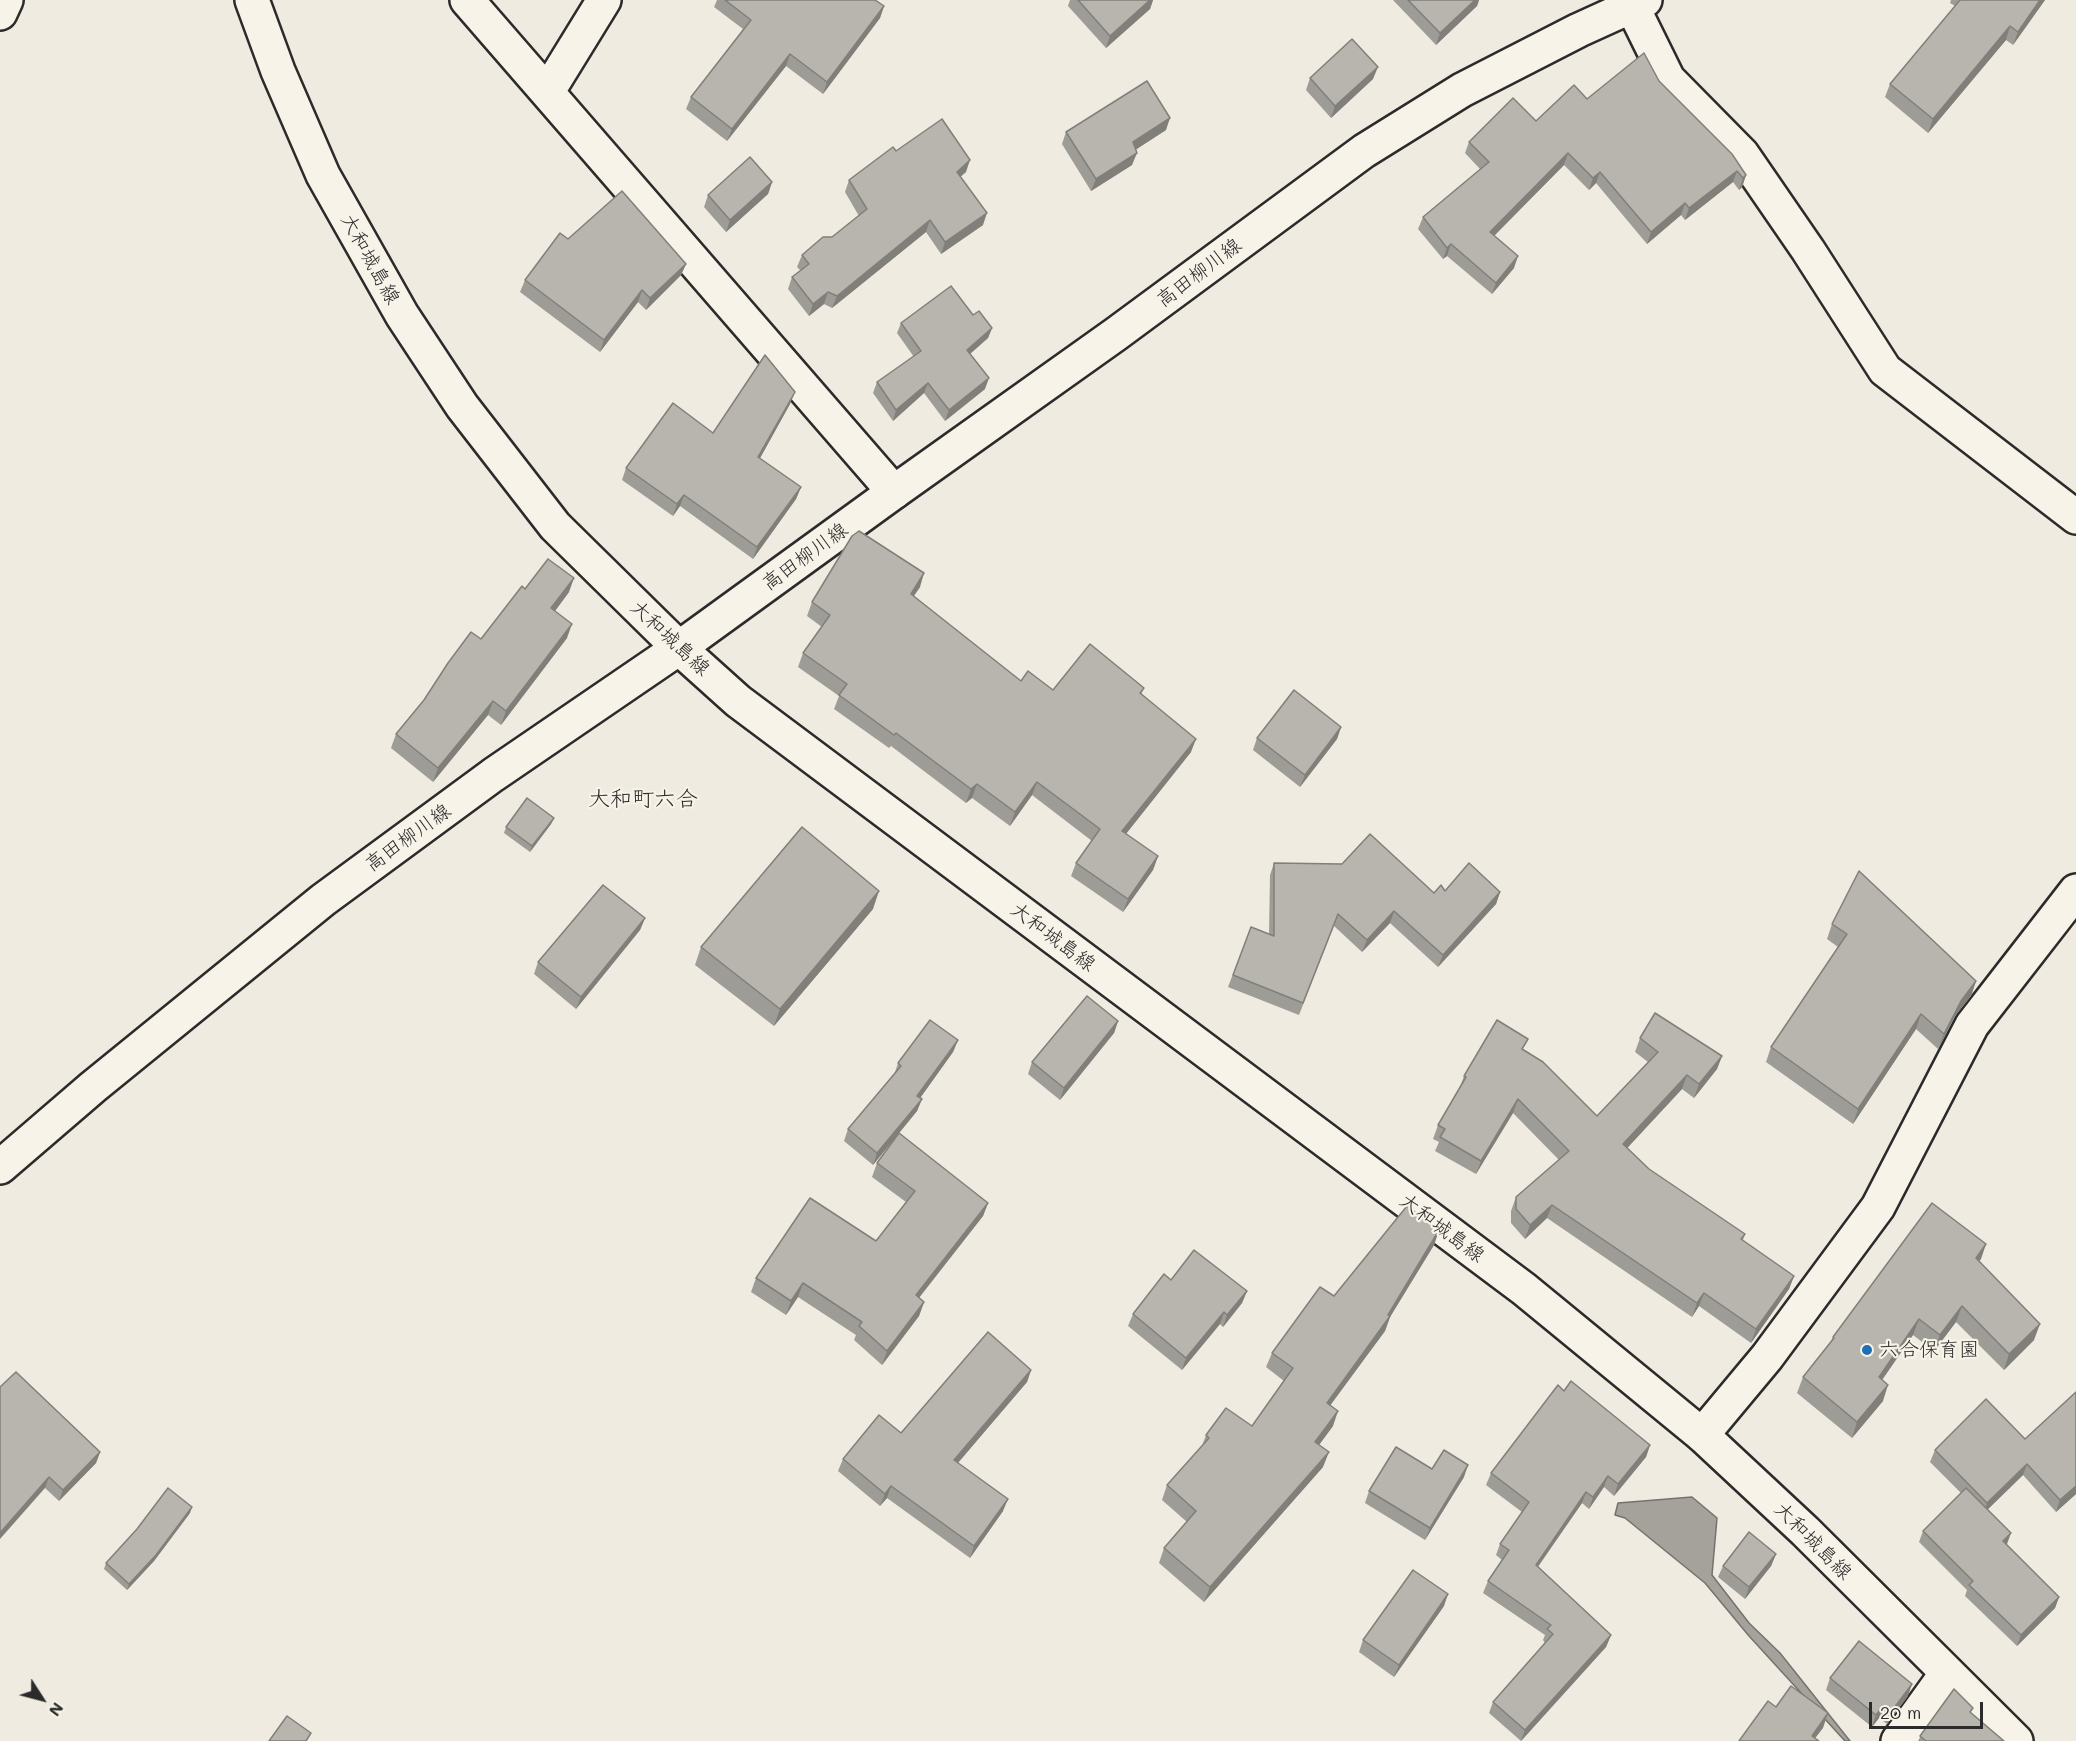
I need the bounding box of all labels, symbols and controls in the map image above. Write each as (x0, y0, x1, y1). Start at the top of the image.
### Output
street label: 大和城島線 (335, 209, 405, 309)
street label: 高田柳川線 (1152, 233, 1246, 313)
street label: 高田柳川線 (757, 518, 853, 596)
street label: 大和城島線 (625, 595, 715, 681)
district label: 大和町六合 (588, 786, 698, 812)
street label: 高田柳川線 (360, 799, 456, 877)
street label: 大和城島線 (1006, 897, 1100, 977)
street label: 大和城島線 (1395, 1188, 1489, 1268)
place label: 六合保育園 (1879, 1338, 1979, 1362)
marker: 六合保育園 (1860, 1343, 1874, 1357)
street label: 大和城島線 (1769, 1497, 1857, 1585)
north arrow (12, 1669, 72, 1729)
scale bar (1872, 1690, 1986, 1728)
text: N (45, 1699, 69, 1721)
text: 20 m (1880, 1700, 1921, 1724)

